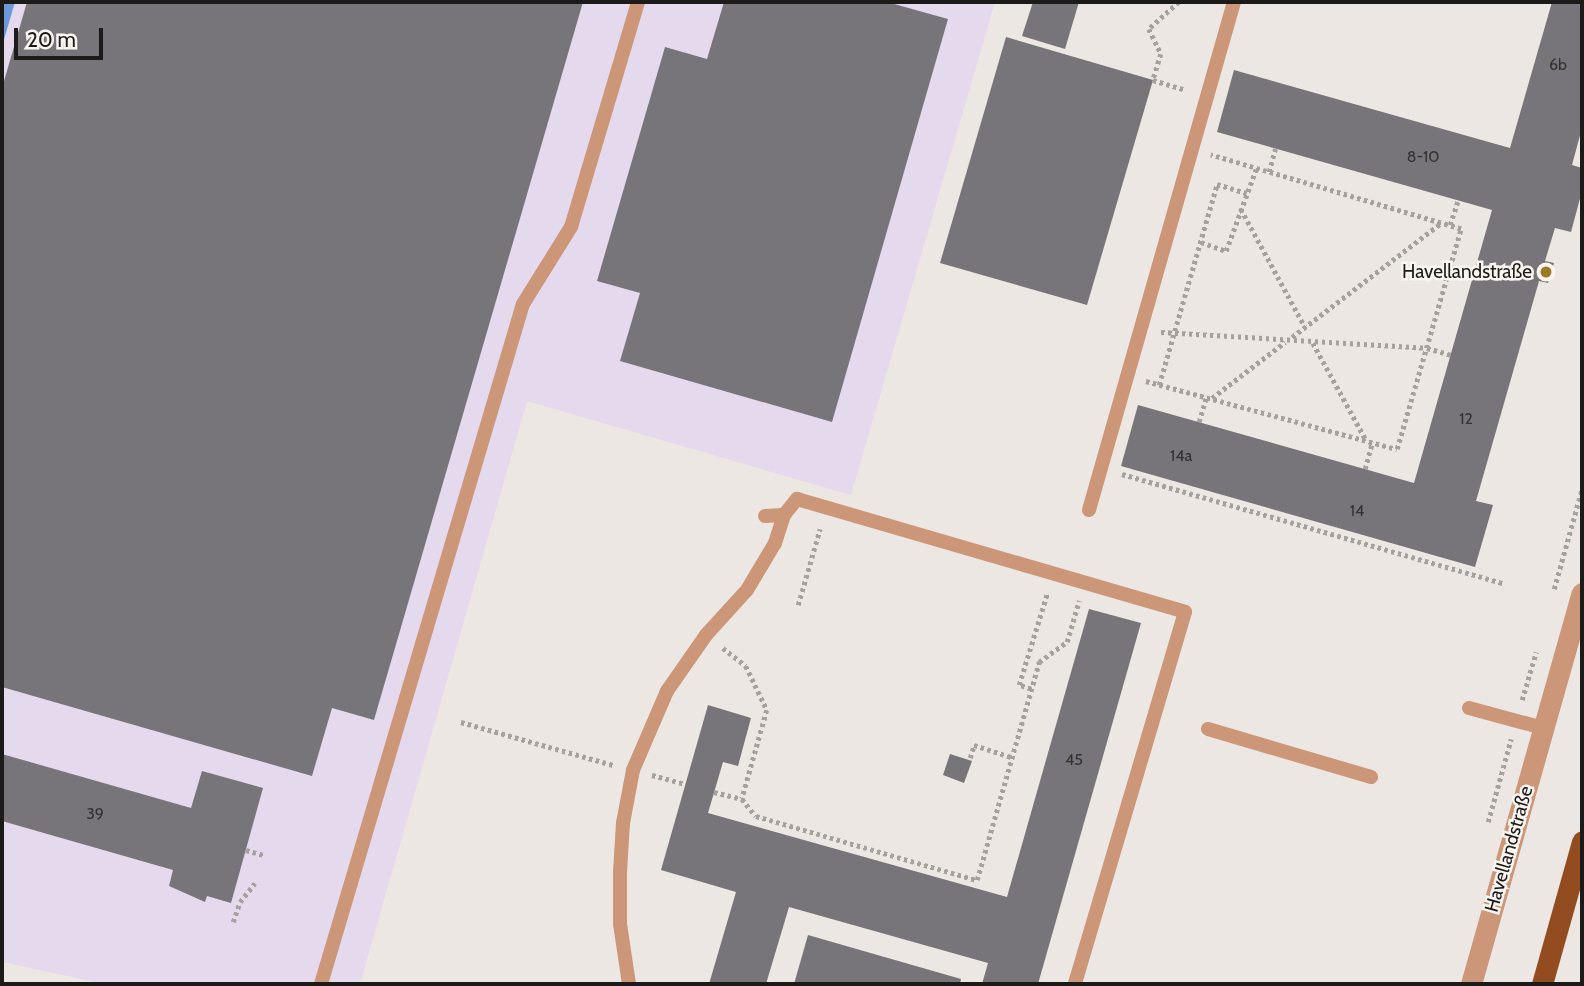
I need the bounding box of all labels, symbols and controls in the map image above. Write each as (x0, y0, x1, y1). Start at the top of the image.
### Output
scale bar (18, 14, 107, 58)
text: 20 m (27, 27, 76, 52)
house number: 6b (1549, 55, 1567, 75)
house number: 8-10 (1407, 147, 1439, 167)
place label: Havellandstraße (1402, 261, 1532, 283)
marker: Havellandstraße (1538, 264, 1554, 280)
house number: 12 (1459, 409, 1473, 429)
house number: 14a (1170, 446, 1192, 466)
house number: 14 (1350, 501, 1364, 521)
house number: 45 (1065, 750, 1083, 770)
street label: Havellandstraße (1480, 783, 1538, 915)
house number: 39 (86, 804, 104, 824)

